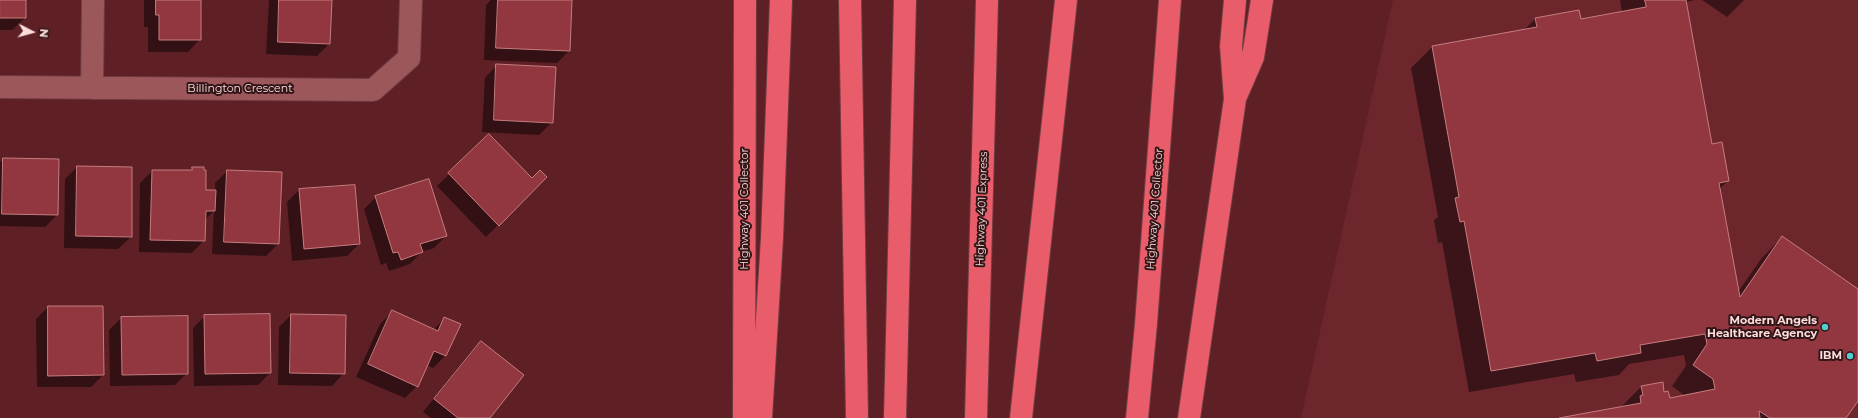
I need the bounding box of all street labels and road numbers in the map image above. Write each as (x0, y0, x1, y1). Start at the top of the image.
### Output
street label: Billington Crescent (187, 82, 293, 96)
street label: Highway 401 Collector (738, 148, 752, 270)
street label: Highway 401 Collector (1144, 148, 1166, 270)
street label: Highway 401 Express (973, 151, 991, 267)

